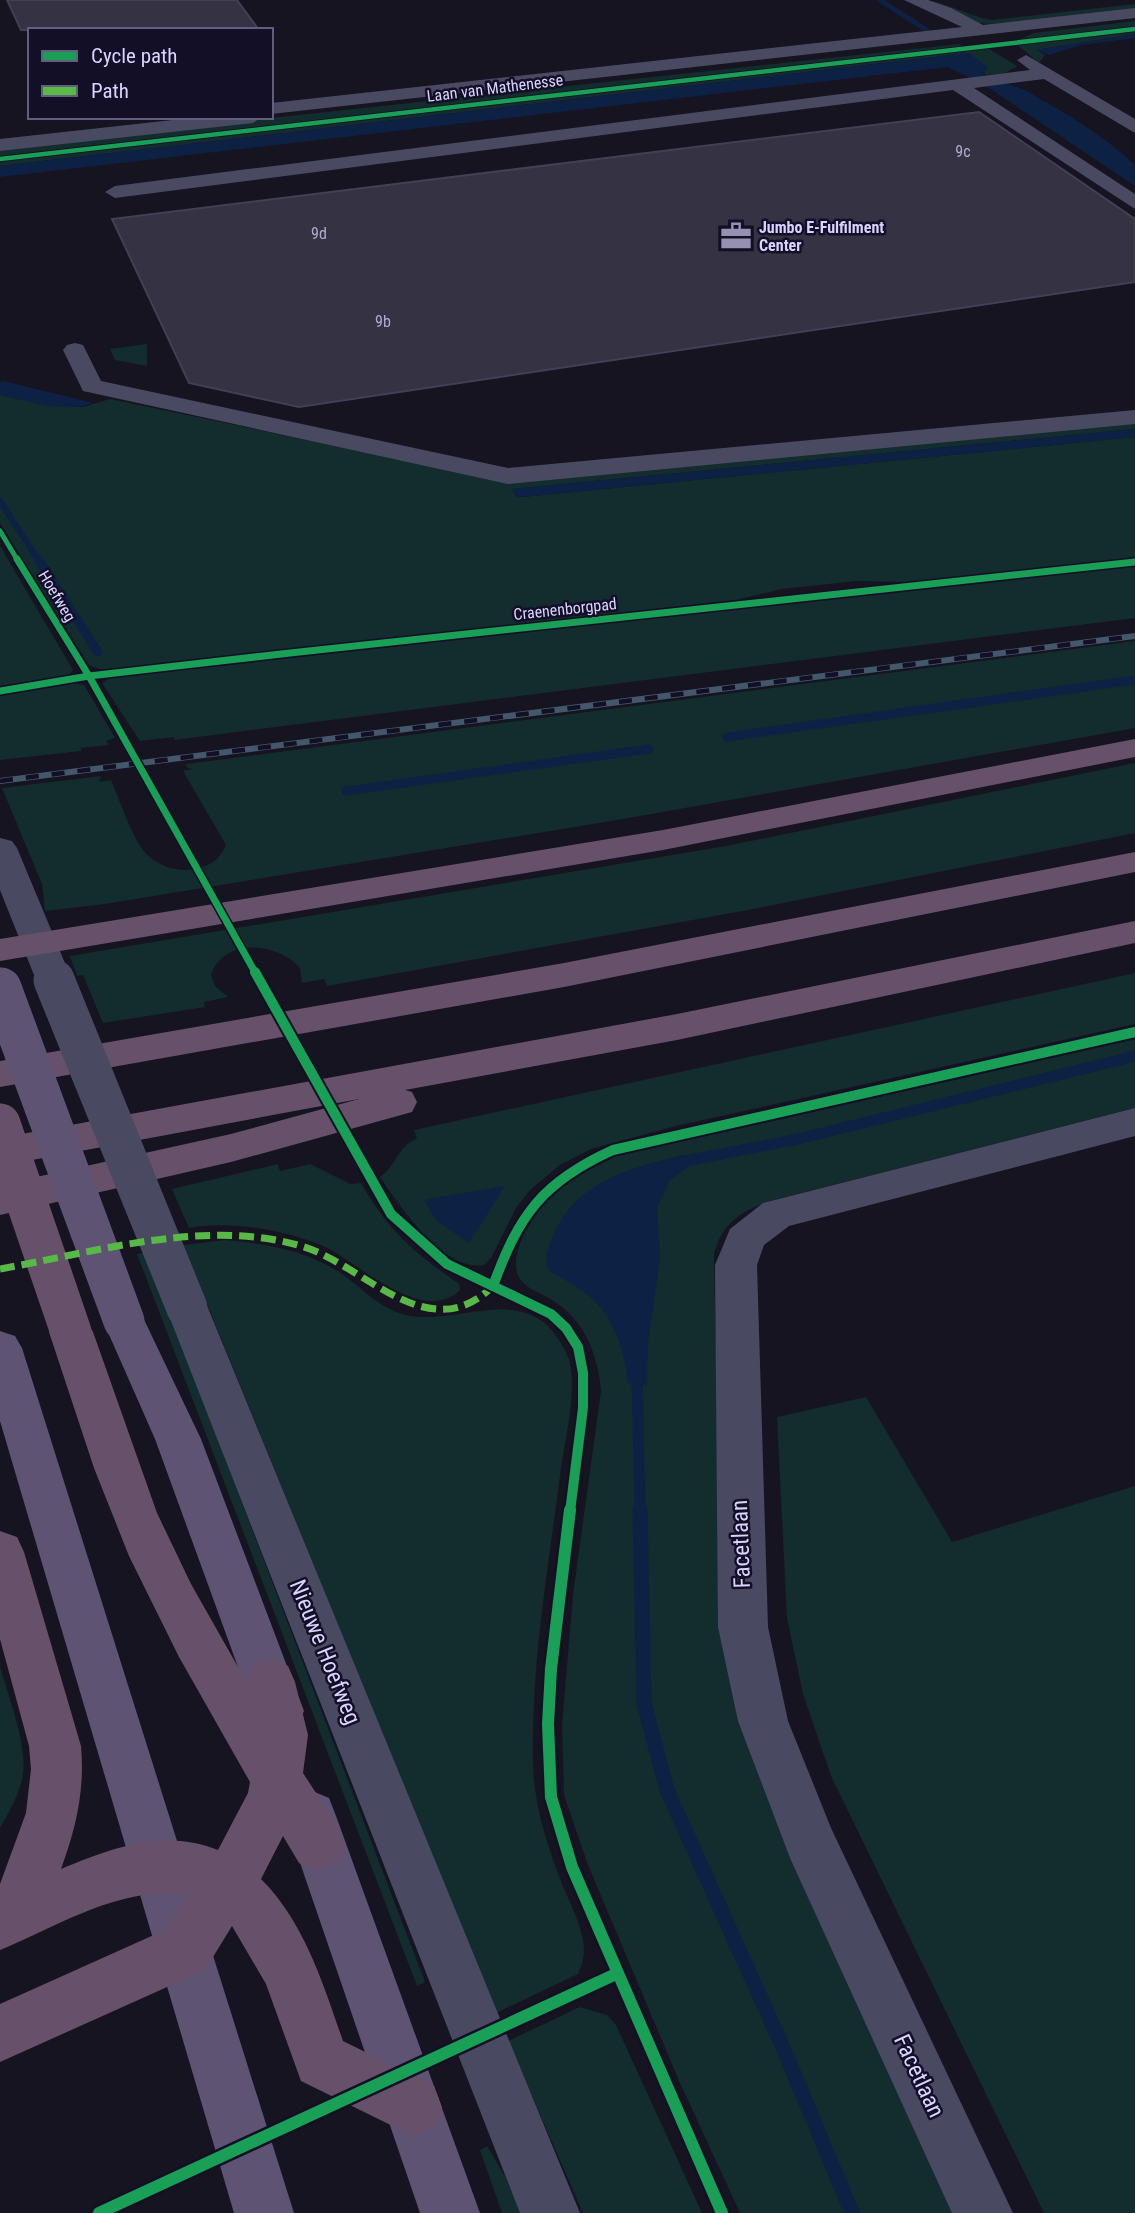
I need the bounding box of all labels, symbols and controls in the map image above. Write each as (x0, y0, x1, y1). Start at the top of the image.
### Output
legend (28, 28, 273, 119)
text: Cycle path (91, 44, 177, 68)
street label: Laan van Mathenesse (426, 70, 564, 106)
text: Path (91, 79, 129, 103)
house number: 9c (955, 142, 971, 161)
place label: Jumbo E-Fulfilment Center (759, 218, 884, 255)
office icon: Jumbo E-Fulfilment Center (719, 219, 753, 253)
house number: 9d (311, 224, 327, 243)
house number: 9b (375, 312, 391, 331)
street label: Hoefweg (34, 567, 80, 625)
street label: Craenenborgpad (512, 594, 618, 624)
street label: Facetlaan (726, 1499, 756, 1589)
street label: Nieuwe Hoefweg (284, 1576, 366, 1728)
street label: Facetlaan (888, 2030, 950, 2122)

